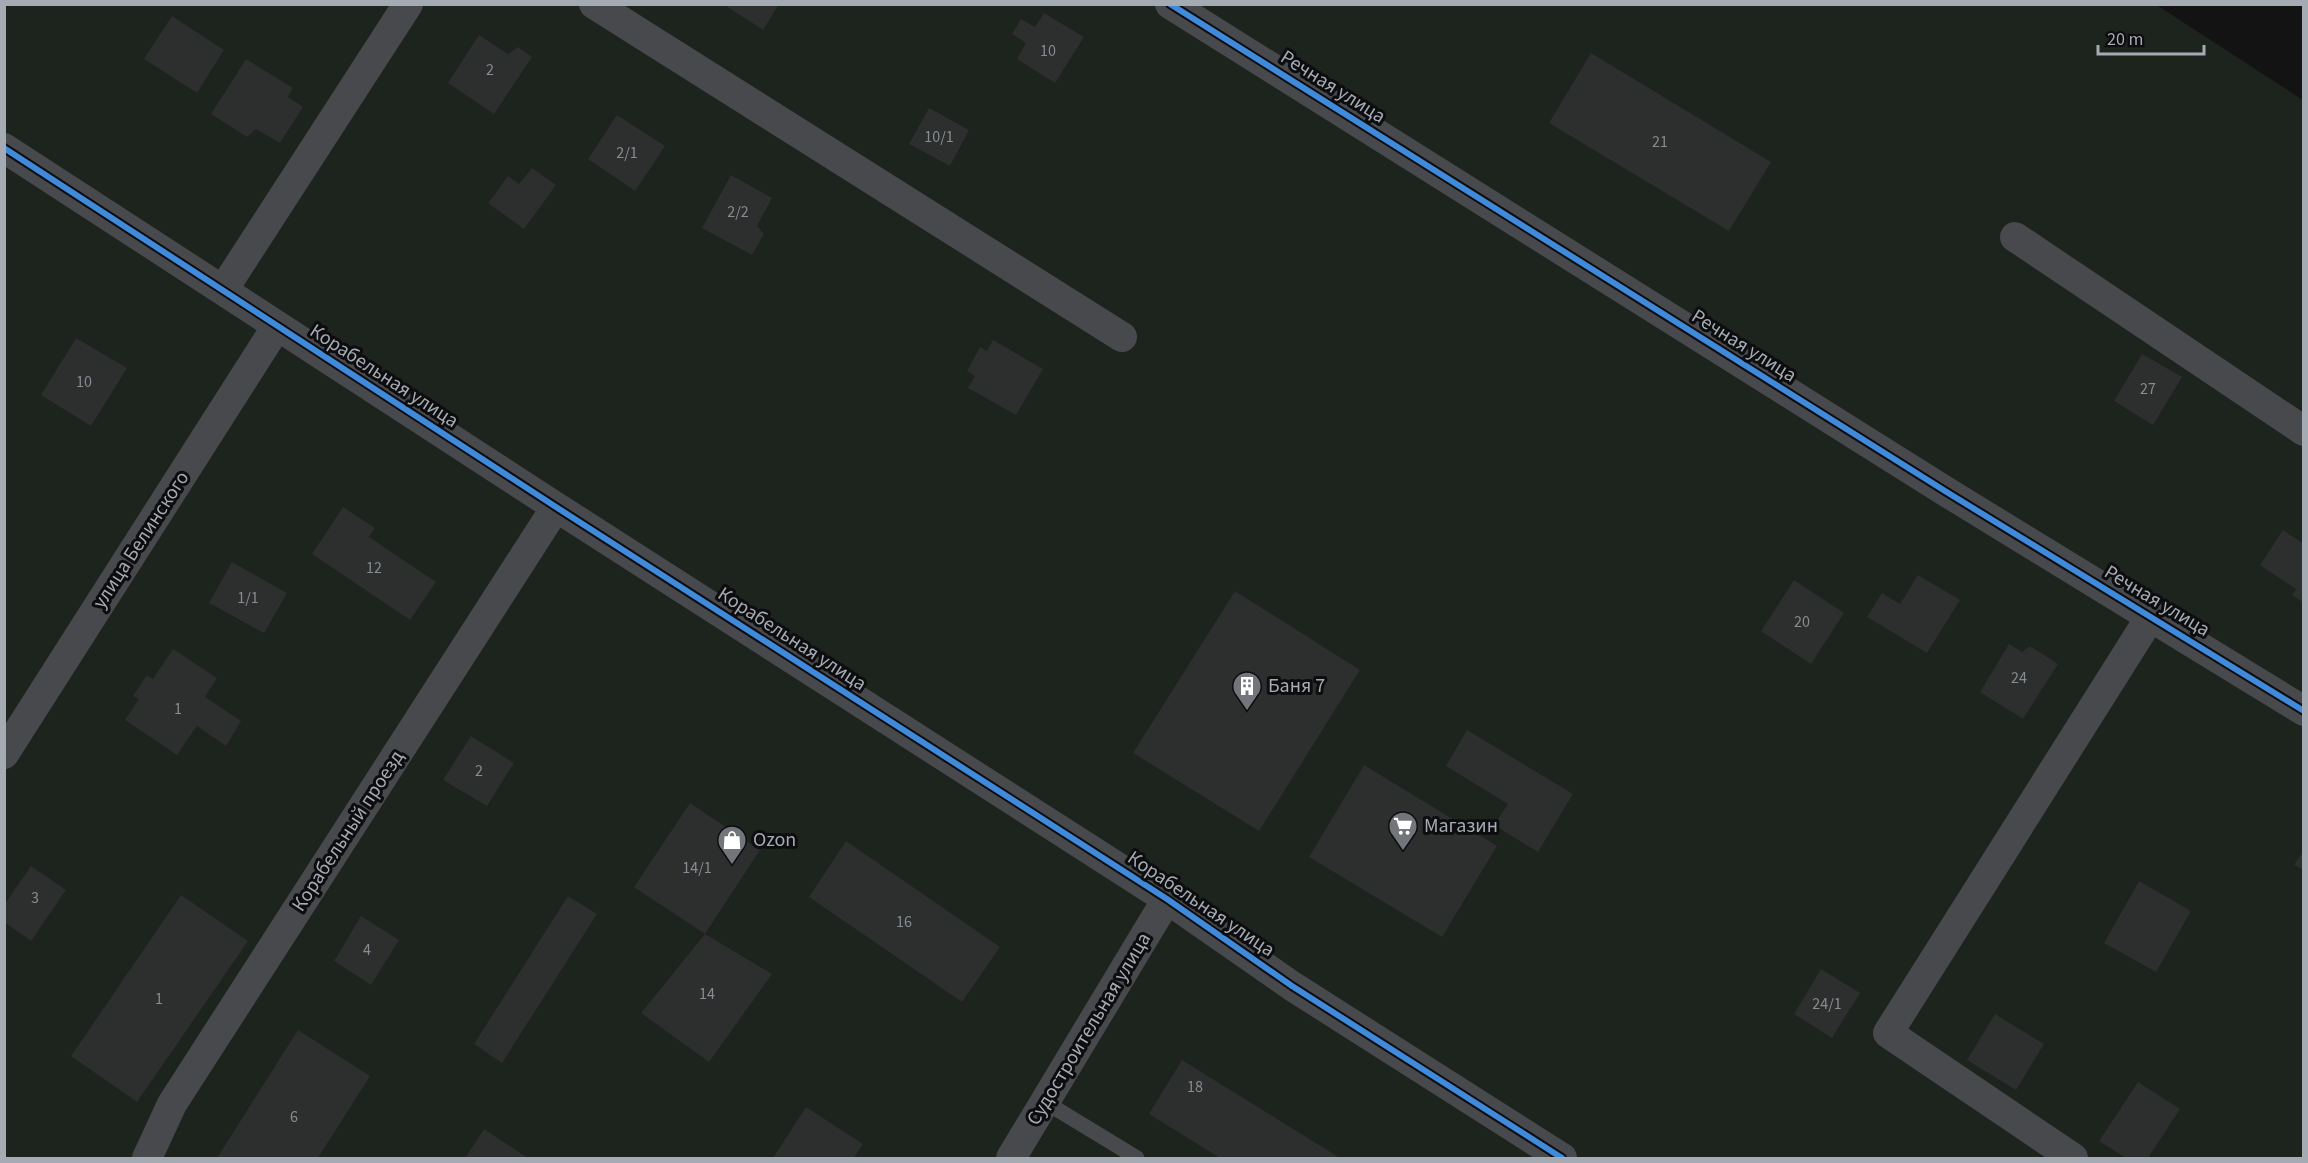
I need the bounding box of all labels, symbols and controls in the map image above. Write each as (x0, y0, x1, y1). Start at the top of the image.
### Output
scale bar (2098, 18, 2204, 56)
text: 20 m (2107, 27, 2143, 52)
house number: 10 (1040, 40, 1056, 62)
street label: Речная улица (1275, 44, 1391, 130)
house number: 2 (486, 59, 494, 81)
house number: 10/1 (924, 126, 954, 148)
house number: 21 (1652, 131, 1668, 153)
house number: 2/1 (616, 142, 638, 164)
house number: 2/2 (727, 201, 749, 223)
street label: Речная улица (1686, 303, 1802, 389)
street label: Корабельная улица (304, 317, 464, 435)
house number: 10 (76, 371, 92, 393)
house number: 27 (2140, 378, 2156, 400)
street label: улица Белинского (86, 466, 196, 614)
house number: 12 (366, 557, 382, 579)
street label: Речная улица (2099, 558, 2215, 644)
street label: Корабельная улица (712, 580, 872, 698)
house number: 1/1 (237, 587, 259, 609)
house number: 20 (1794, 611, 1810, 633)
house number: 24 (2011, 667, 2027, 689)
building icon: Баня 7 (1231, 670, 1263, 712)
place label: Баня 7 (1268, 672, 1325, 700)
house number: 1 (174, 698, 182, 720)
street label: Корабельный проезд (285, 745, 411, 917)
house number: 2 (475, 760, 483, 782)
supermarket icon: Магазин (1387, 810, 1419, 852)
place label: Магазин (1424, 812, 1498, 840)
shop icon: Ozon (716, 824, 748, 866)
place label: Ozon (753, 826, 796, 854)
street label: Корабельная улица (1122, 844, 1280, 964)
house number: 14/1 (682, 857, 712, 879)
house number: 3 (31, 887, 39, 909)
house number: 16 (896, 911, 912, 933)
street label: Судостроительная улица (1020, 927, 1158, 1131)
house number: 4 (363, 939, 371, 961)
house number: 14 (699, 983, 715, 1005)
house number: 1 (155, 988, 163, 1010)
house number: 24/1 (1812, 993, 1842, 1015)
house number: 18 (1187, 1076, 1203, 1098)
house number: 6 (290, 1106, 298, 1128)

